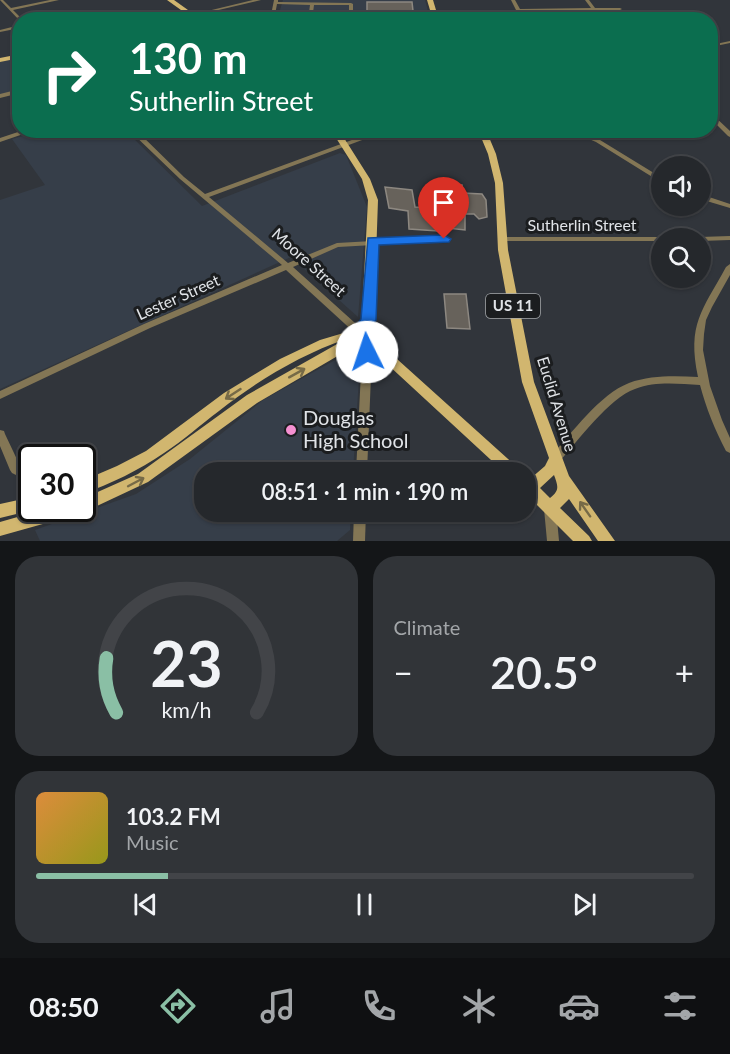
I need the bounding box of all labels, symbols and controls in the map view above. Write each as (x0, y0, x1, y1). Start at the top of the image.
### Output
text: 130 m (129, 33, 247, 83)
icon: right (30, 36, 108, 114)
text: Sutherlin Street (129, 84, 313, 117)
map controls (651, 156, 711, 288)
button: sound (651, 156, 711, 216)
pin (418, 177, 469, 239)
icon: arrive (427, 186, 460, 219)
street label: Sutherlin Street (527, 215, 637, 234)
street label: Moore Street (268, 223, 350, 300)
button: search (651, 228, 711, 288)
street label: Lester Street (133, 270, 222, 323)
road number: US 11 (486, 294, 540, 318)
position arrow (335, 320, 399, 384)
street label: Euclid Avenue (534, 354, 581, 454)
one-way arrow (288, 367, 305, 379)
one-way arrow (225, 388, 242, 400)
place label: Douglas High School (303, 405, 409, 452)
marker: Douglas High School (284, 423, 298, 437)
speed limit sign: 30 (18, 444, 96, 522)
one-way arrow (126, 476, 144, 487)
text: 08:51 · 1 min · 190 m (262, 478, 468, 505)
one-way arrow (579, 502, 591, 518)
text: Climate (394, 615, 460, 639)
text: 23 (150, 625, 222, 700)
text: 20.5° (490, 645, 598, 699)
text: − (394, 652, 413, 692)
text: + (675, 652, 694, 692)
text: km/h (161, 697, 211, 723)
text: 103.2 FM (126, 803, 221, 830)
text: Music (126, 830, 179, 854)
icon: previous (129, 888, 162, 921)
icon: pause (348, 888, 381, 921)
icon: next (568, 888, 601, 921)
icon: directions (157, 985, 199, 1027)
icon: music (257, 985, 299, 1027)
icon: phone (358, 985, 400, 1027)
icon: climate (458, 985, 500, 1027)
icon: car (558, 985, 600, 1027)
icon: filters (659, 985, 701, 1027)
text: 08:50 (29, 990, 99, 1023)

